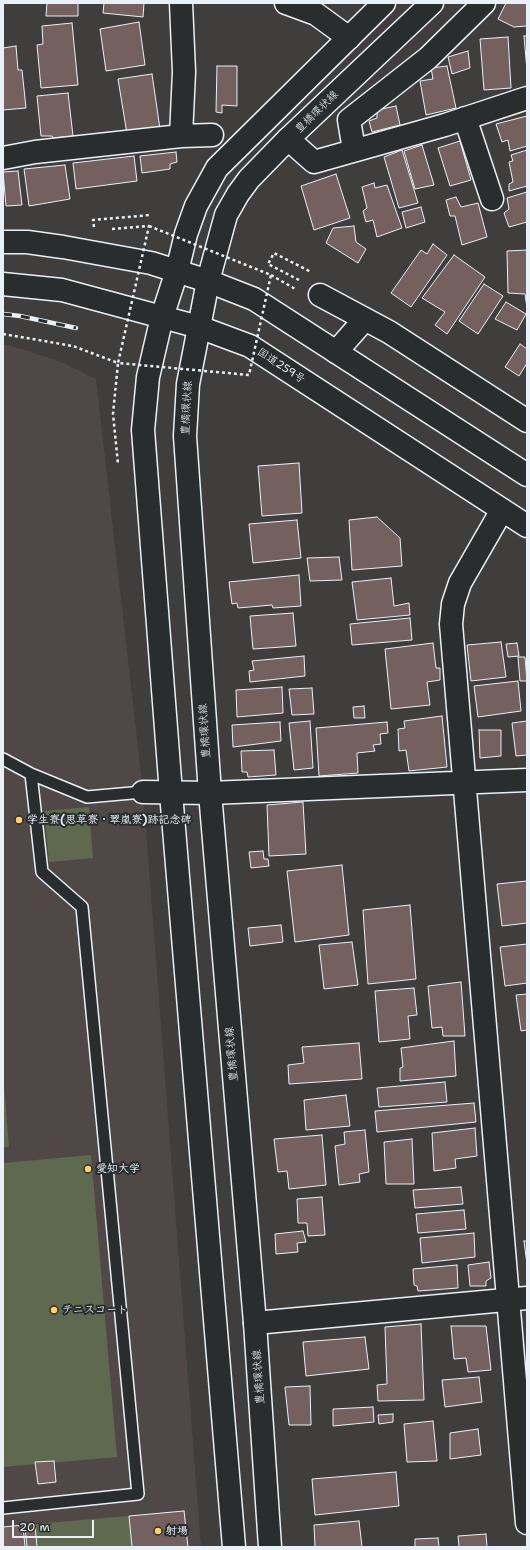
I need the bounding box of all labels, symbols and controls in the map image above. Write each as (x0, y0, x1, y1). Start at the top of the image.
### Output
street label: 豊橋環状線 (293, 88, 341, 136)
street label: 国道259号 (255, 346, 307, 386)
street label: 豊橋環状線 (179, 380, 195, 436)
street label: 豊橋環状線 (196, 703, 214, 759)
place label: 学生寮(思草寮・翠嵐寮)跡記念碑 (27, 813, 192, 827)
marker: 学生寮(思草寮・翠嵐寮)跡記念碑 (14, 815, 24, 825)
street label: 豊橋環状線 (223, 1026, 241, 1082)
place label: 愛知大学 (96, 1162, 140, 1176)
marker: 愛知大学 (83, 1164, 93, 1174)
place label: テニスコート (62, 1303, 128, 1317)
marker: テニスコート (49, 1305, 59, 1315)
street label: 豊橋環状線 (250, 1349, 268, 1405)
scale bar (14, 1512, 96, 1538)
text: 20 m (19, 1519, 50, 1535)
place label: 射場 (166, 1524, 188, 1538)
marker: 射場 (153, 1526, 163, 1536)

